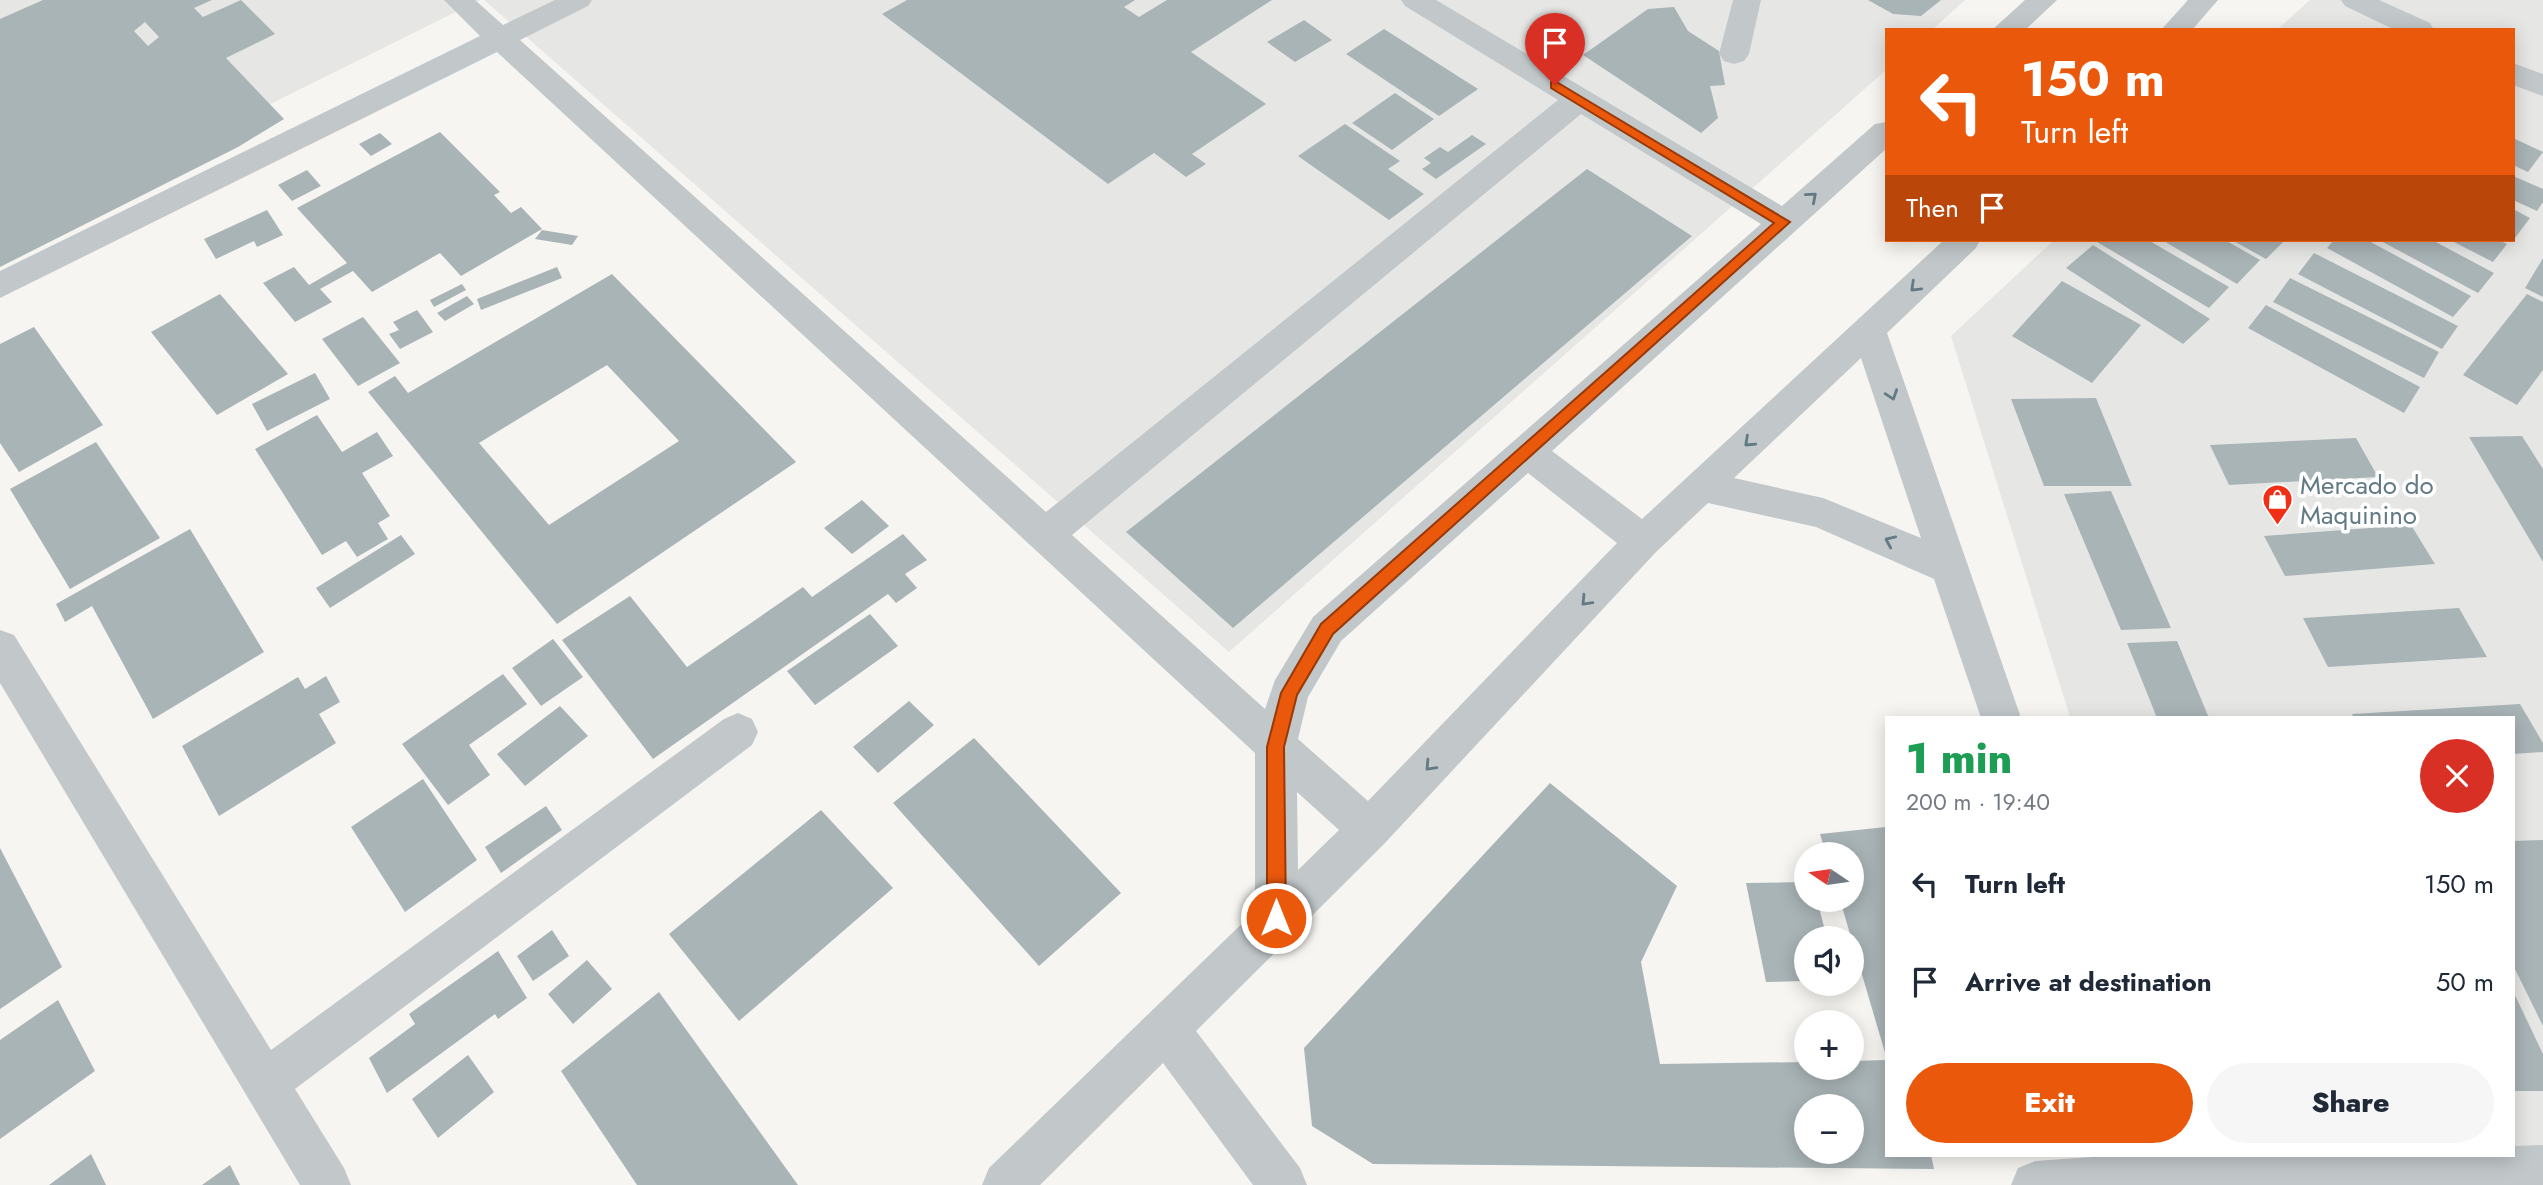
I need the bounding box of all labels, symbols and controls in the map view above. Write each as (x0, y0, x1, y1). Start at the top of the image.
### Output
pin (1525, 13, 1585, 85)
icon: arrive (1536, 24, 1574, 62)
text: 150 m (2021, 44, 2165, 114)
icon: left (1906, 56, 1997, 147)
text: Turn left (2021, 109, 2128, 155)
text: Then (1906, 189, 1959, 227)
icon: arrive (1973, 189, 2011, 227)
one-way arrow (1803, 193, 1816, 205)
one-way arrow (1910, 279, 1923, 292)
one-way arrow (1884, 389, 1898, 401)
one-way arrow (1744, 434, 1757, 446)
place label: Mercado do Maquinino (2300, 466, 2434, 534)
shop icon: Mercado do Maquinino (2260, 483, 2294, 527)
one-way arrow (1884, 535, 1897, 549)
one-way arrow (1582, 593, 1594, 606)
text: 1 min (1906, 728, 2012, 789)
button: close (2420, 739, 2494, 813)
one-way arrow (1425, 758, 1438, 771)
text: 200 m · 19:40 (1906, 785, 2050, 819)
north arrow (1794, 842, 1864, 912)
map controls (1794, 842, 1864, 1164)
icon: left (1906, 865, 1944, 903)
text: Turn left (1965, 865, 2065, 903)
text: 150 m (2424, 865, 2494, 903)
position arrow (1239, 881, 1313, 955)
button: sound (1794, 926, 1864, 996)
icon: arrive (1906, 963, 1944, 1001)
text: Arrive at destination (1965, 963, 2212, 1001)
text: 50 m (2436, 963, 2494, 1001)
button: + (1794, 1010, 1864, 1080)
button: Exit (1906, 1063, 2193, 1143)
button: Share (2207, 1063, 2494, 1143)
button: − (1794, 1094, 1864, 1164)

